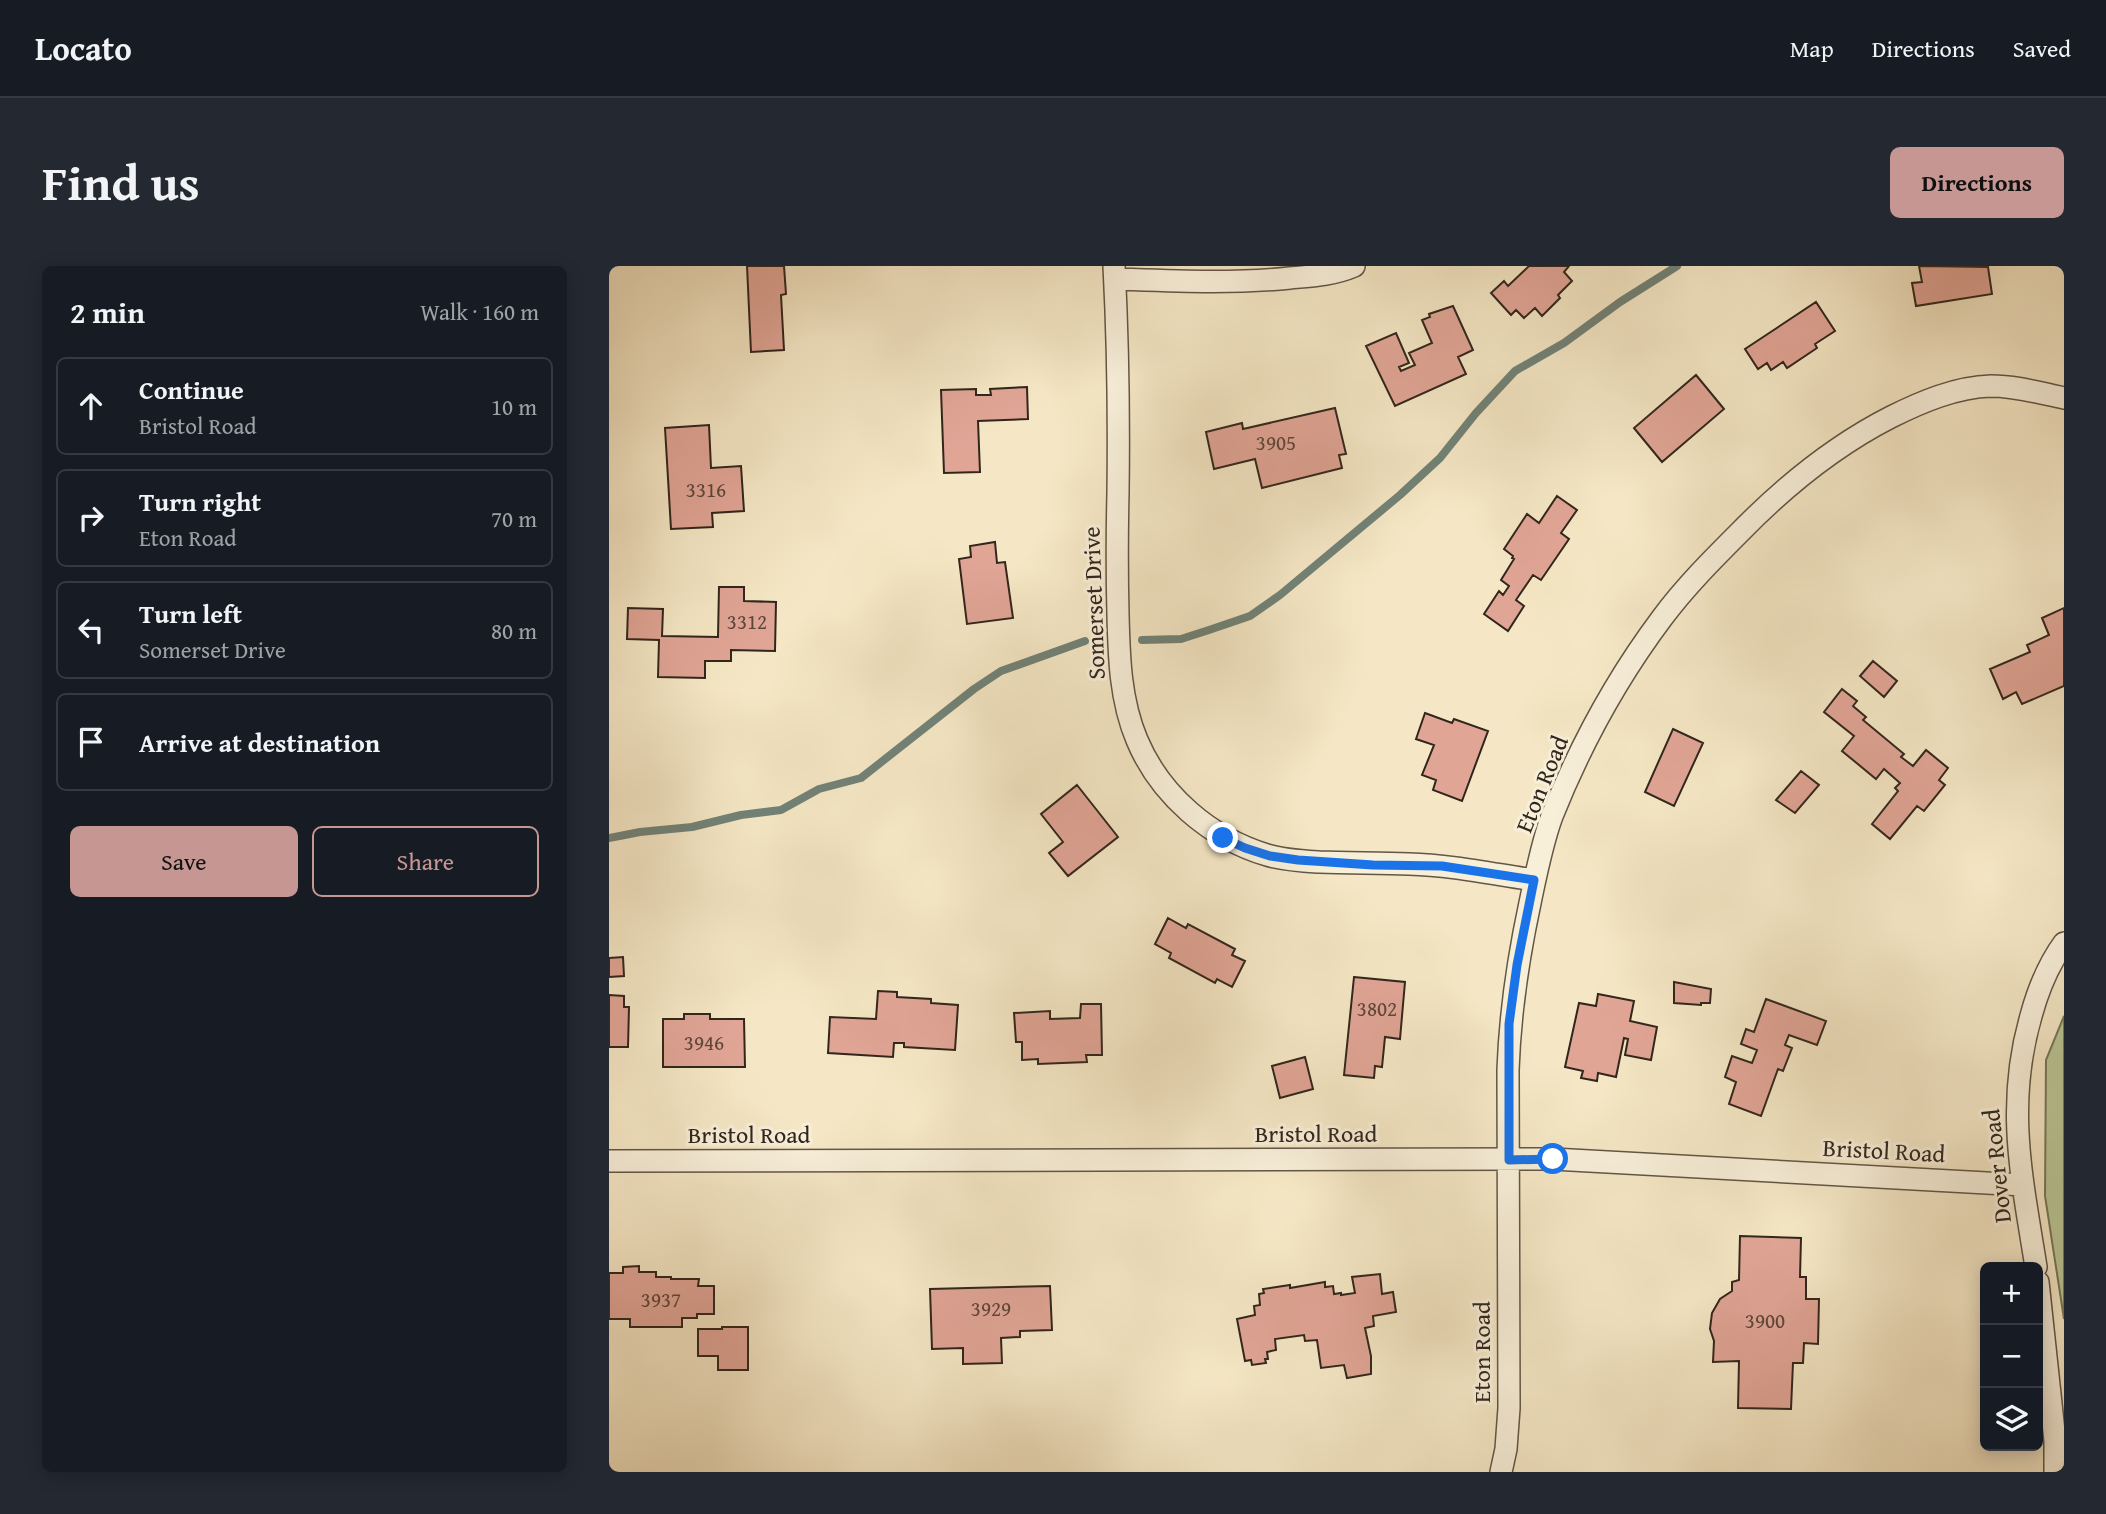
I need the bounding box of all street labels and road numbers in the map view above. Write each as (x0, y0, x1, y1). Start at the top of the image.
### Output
street label: Somerset Drive (1073, 526, 1114, 680)
street label: Eton Road (1506, 730, 1577, 838)
street label: Dover Road (1973, 1107, 2020, 1225)
street label: Bristol Road (1255, 1116, 1378, 1151)
street label: Bristol Road (688, 1117, 811, 1152)
street label: Bristol Road (1822, 1130, 1946, 1171)
street label: Eton Road (1464, 1301, 1499, 1403)

